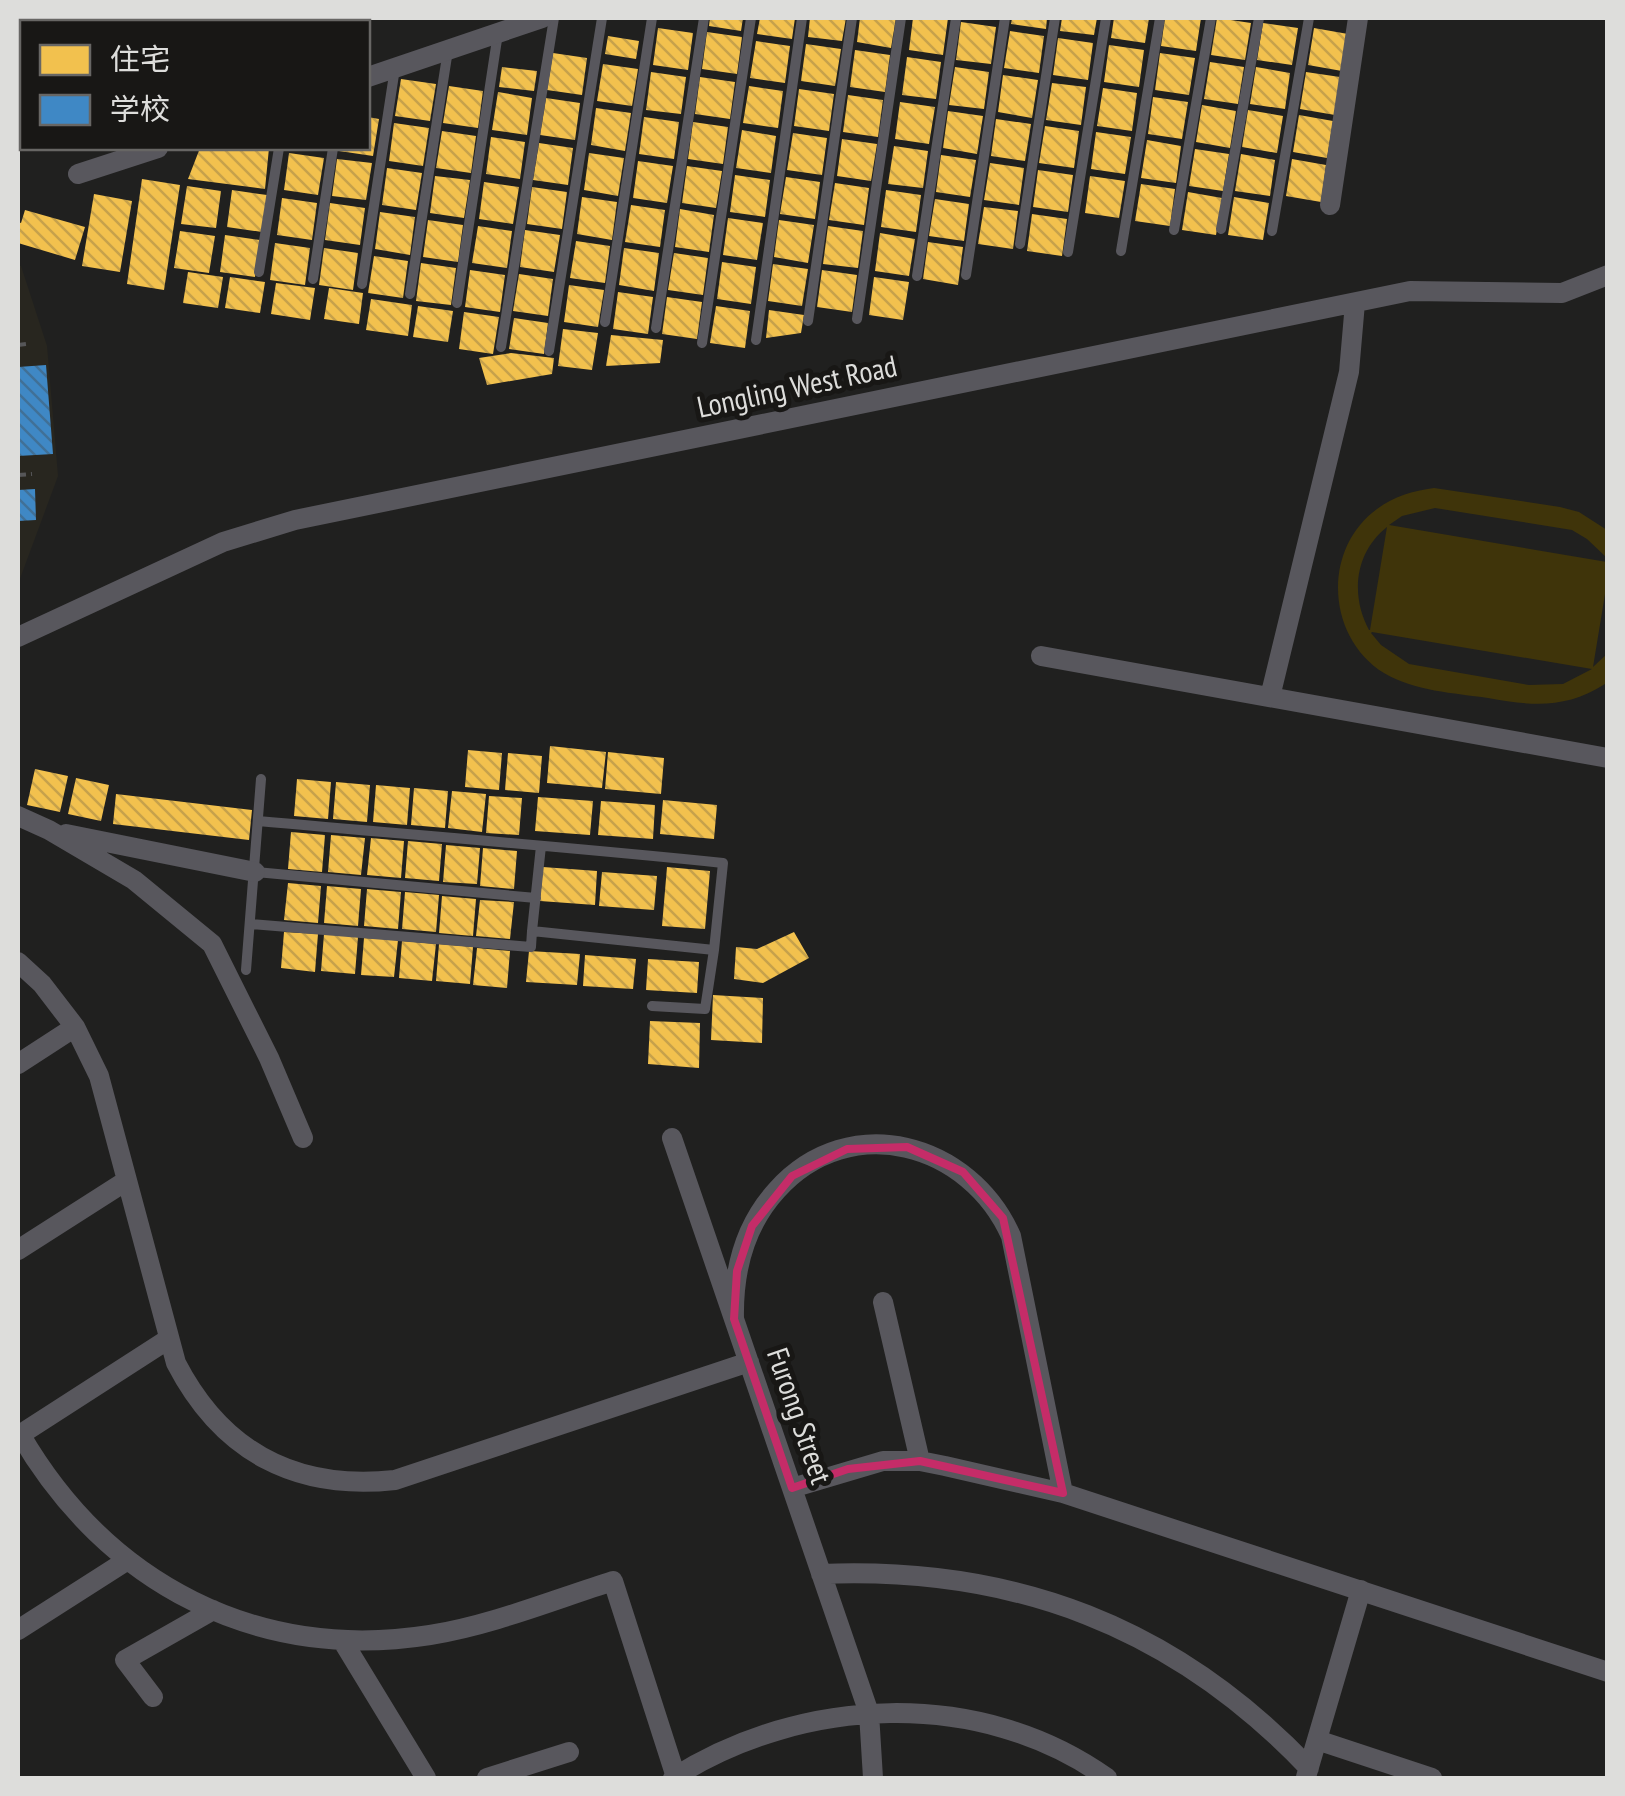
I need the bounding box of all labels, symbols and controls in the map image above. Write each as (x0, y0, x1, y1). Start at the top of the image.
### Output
legend (20, 20, 370, 150)
text: 住宅 (110, 39, 170, 78)
text: 学校 (110, 89, 170, 128)
street label: Longling West Road (693, 345, 900, 426)
street label: Furong Street (759, 1342, 842, 1489)

